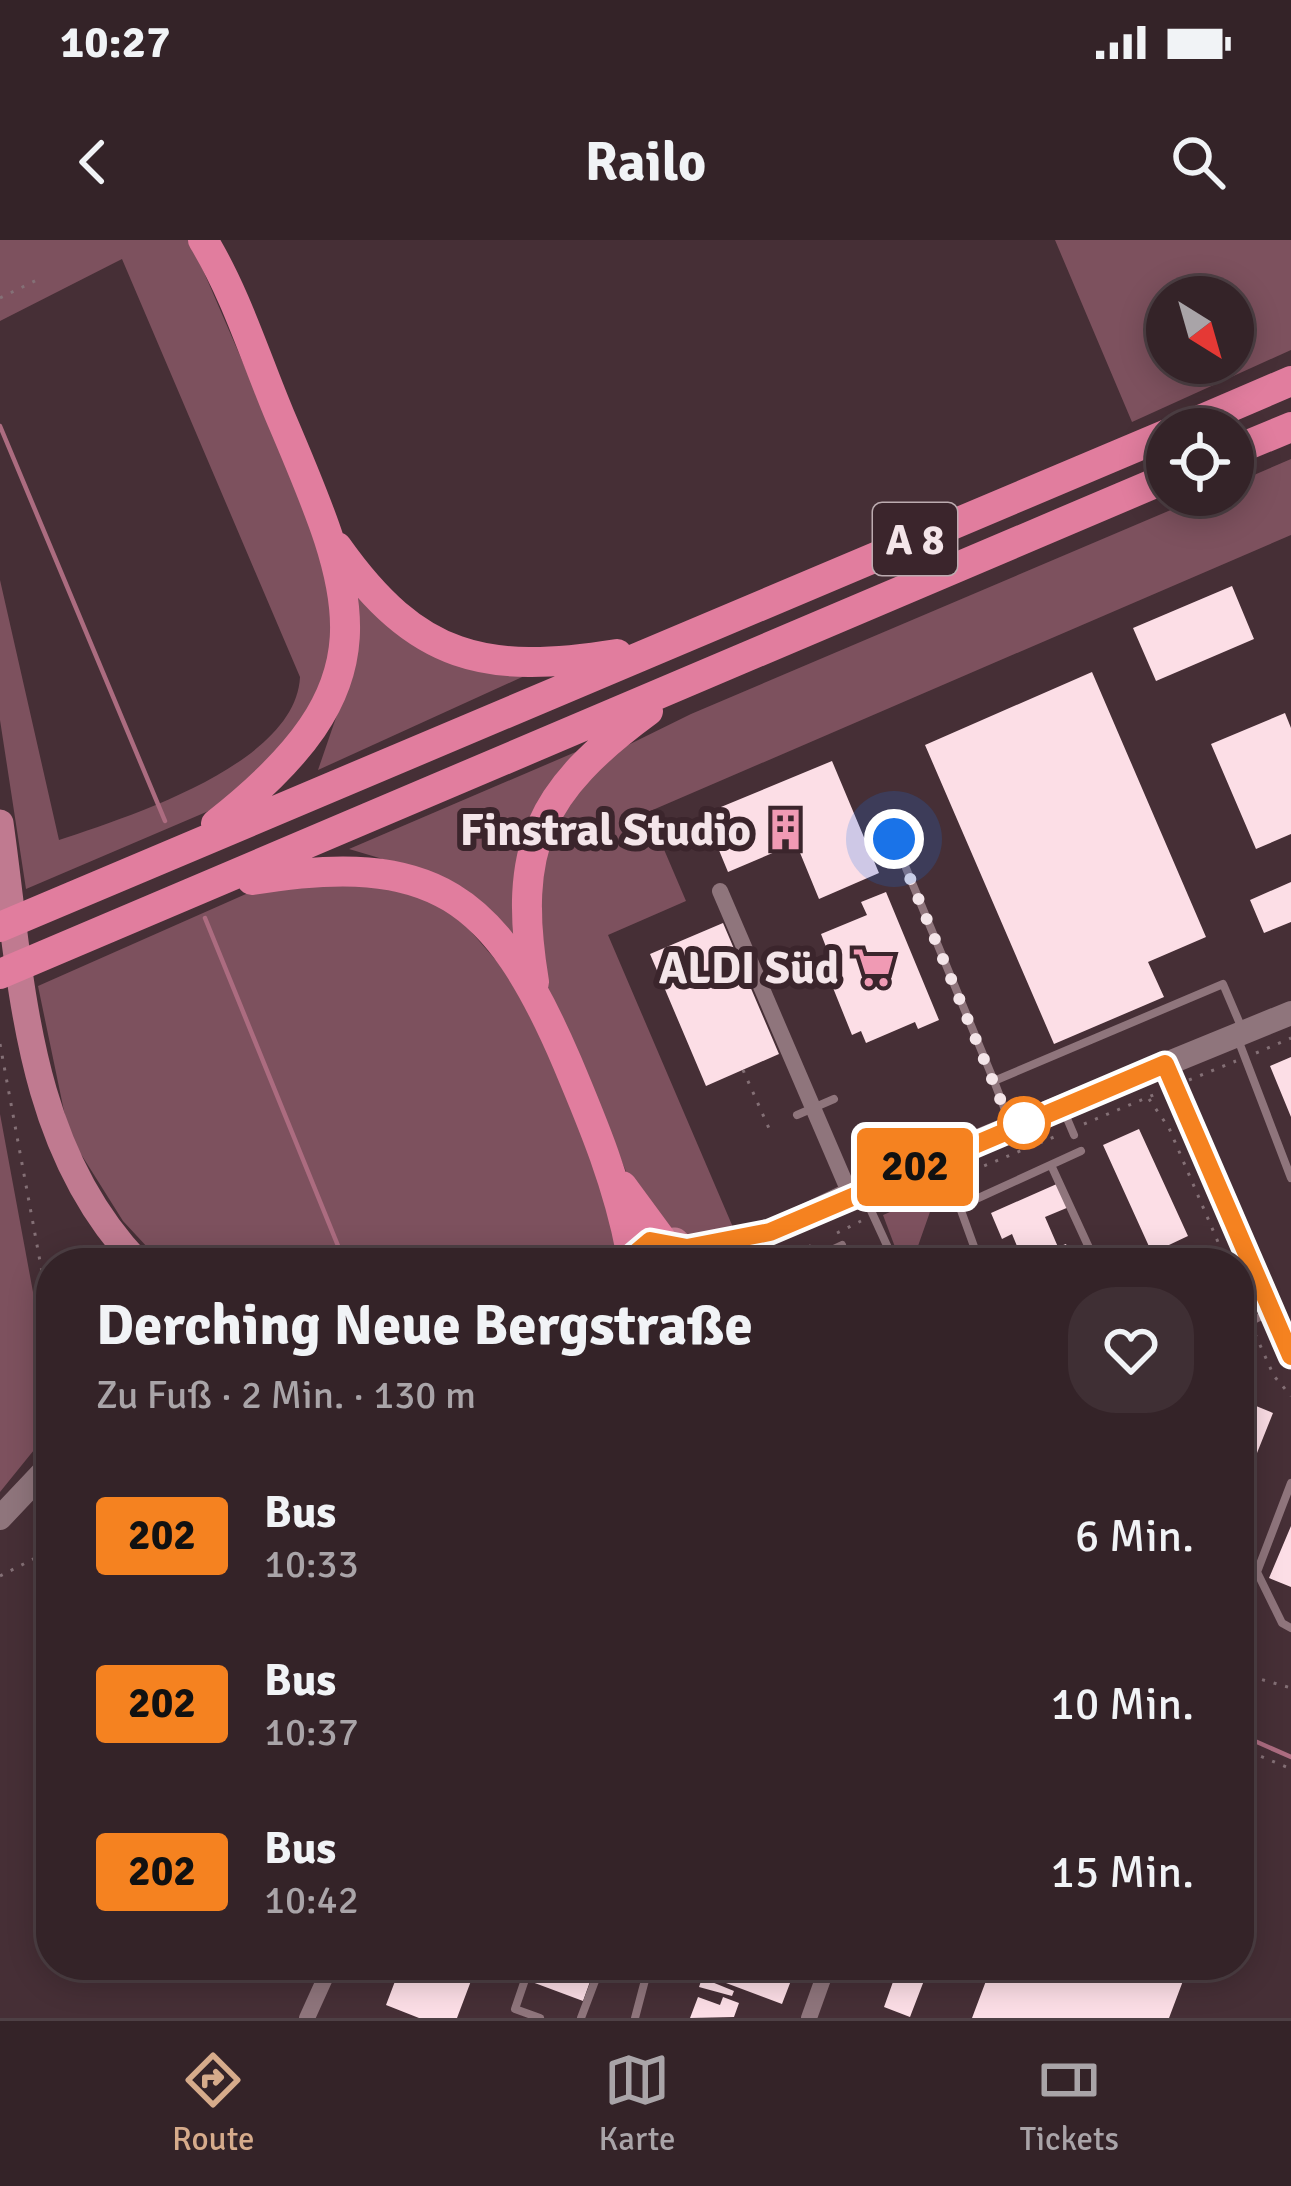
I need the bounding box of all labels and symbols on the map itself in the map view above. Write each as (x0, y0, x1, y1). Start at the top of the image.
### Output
north arrow (1146, 276, 1254, 384)
road number: A 8 (873, 503, 957, 575)
place label: Finstral Studio (460, 803, 751, 858)
building icon: Finstral Studio (762, 806, 808, 852)
your location (864, 809, 924, 869)
place label: ALDI Süd (659, 941, 839, 996)
supermarket icon: ALDI Süd (850, 944, 896, 990)
unlabelled marker (999, 1098, 1049, 1148)
line badge: 202 (846, 1128, 984, 1206)

